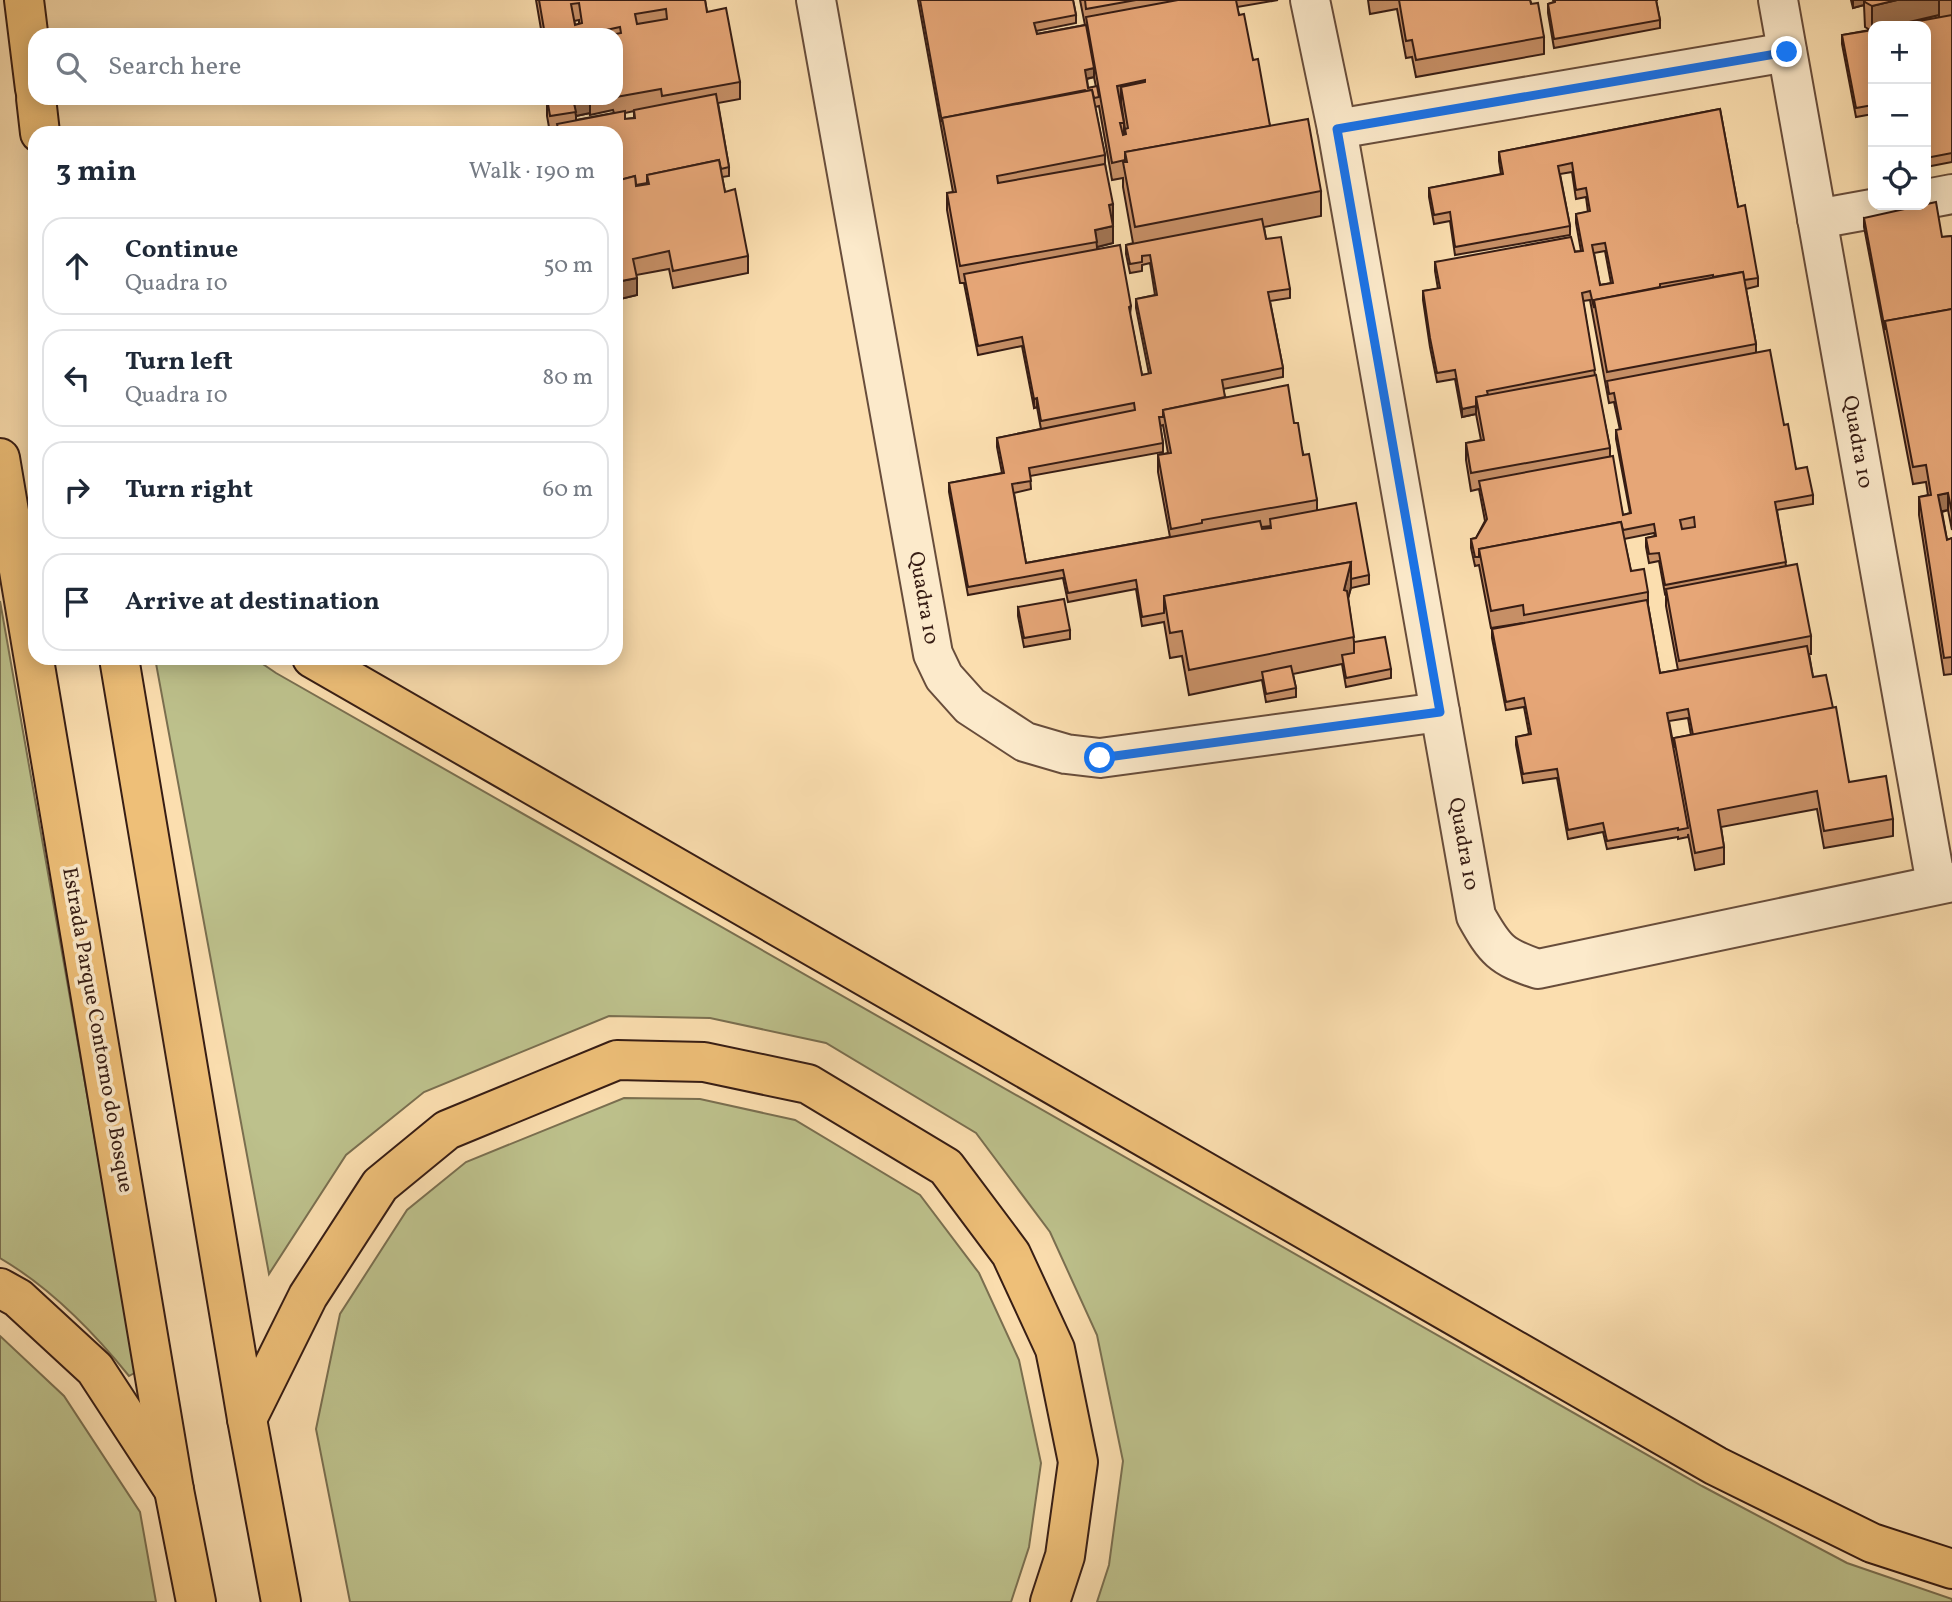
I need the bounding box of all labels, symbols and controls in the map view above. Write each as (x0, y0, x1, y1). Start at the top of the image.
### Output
map controls (1868, 21, 1931, 210)
button: + (1868, 21, 1931, 84)
search box (28, 28, 623, 105)
route end (1771, 36, 1802, 67)
icon: search (52, 48, 90, 86)
text: Search here (108, 49, 241, 85)
button: − (1868, 84, 1931, 147)
button: locate (1868, 147, 1931, 210)
text: 3 min (56, 151, 137, 193)
text: Walk · 190 m (469, 156, 595, 188)
text: Continue (125, 232, 238, 268)
icon: ahead (58, 247, 96, 285)
text: 50 m (544, 250, 593, 282)
text: Quadra 10 (125, 268, 228, 300)
text: Turn left (125, 344, 233, 380)
icon: left (58, 359, 96, 397)
text: 80 m (543, 362, 593, 394)
text: Quadra 10 (125, 380, 228, 412)
street label: Quadra 10 (1835, 393, 1879, 491)
icon: right (58, 471, 96, 509)
text: Turn right (125, 472, 253, 508)
text: 60 m (543, 474, 593, 506)
street label: Quadra 10 (901, 549, 945, 647)
icon: arrive (58, 583, 96, 621)
text: Arrive at destination (125, 584, 380, 620)
route start (1084, 742, 1115, 773)
street label: Quadra 10 (1441, 795, 1485, 893)
street label: Estrada Parque Contorno do Bosque (54, 865, 140, 1195)

